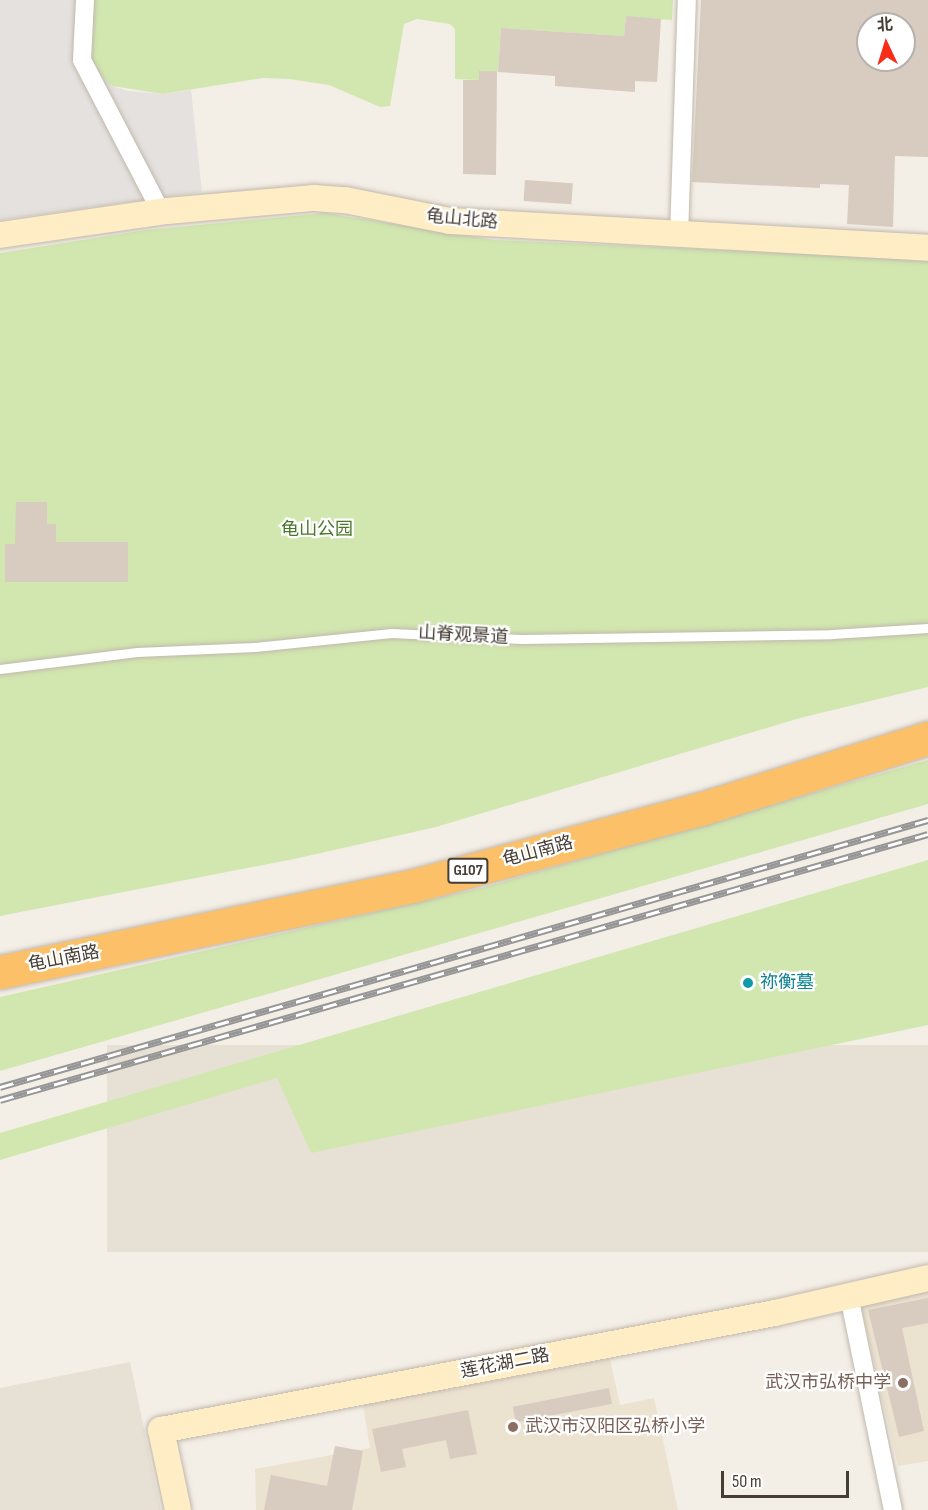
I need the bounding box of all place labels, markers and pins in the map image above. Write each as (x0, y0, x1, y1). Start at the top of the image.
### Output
place label: 祢衡墓 (760, 972, 814, 994)
marker: 祢衡墓 (741, 976, 755, 990)
place label: 武汉市弘桥中学 (765, 1372, 891, 1394)
marker: 武汉市弘桥中学 (896, 1376, 910, 1390)
place label: 武汉市汉阳区弘桥小学 (525, 1416, 705, 1438)
marker: 武汉市汉阳区弘桥小学 (506, 1420, 520, 1434)

